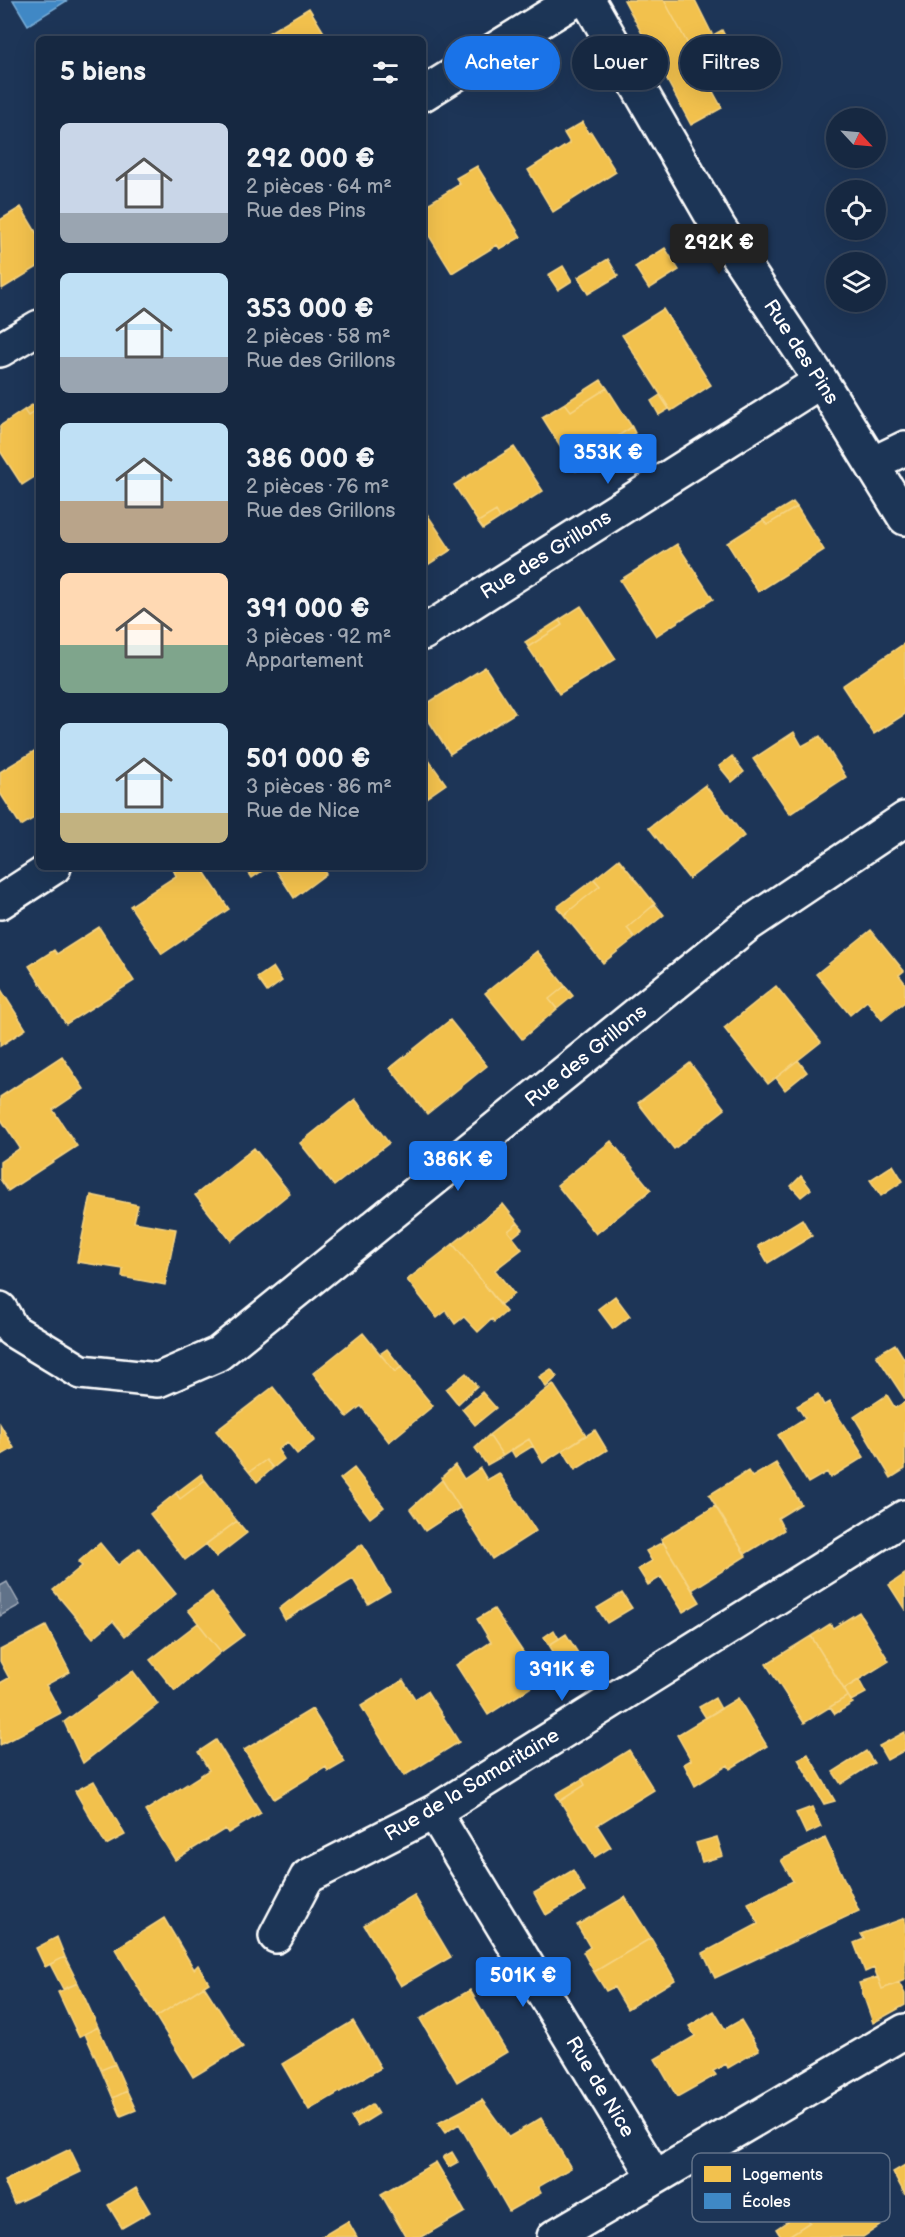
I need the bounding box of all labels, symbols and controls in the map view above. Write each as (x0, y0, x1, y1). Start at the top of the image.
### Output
chip: Acheter (444, 36, 560, 90)
chip: Louer (572, 36, 668, 90)
chip: Filtres (680, 36, 781, 90)
icon: filters (369, 56, 402, 89)
text: 5 biens (60, 57, 146, 88)
north arrow (826, 108, 886, 168)
map controls (826, 108, 886, 312)
text: 292 000 € (246, 144, 375, 175)
icon: home (108, 147, 180, 219)
text: 2 pièces · 64 m² (246, 175, 392, 199)
button: locate (826, 180, 886, 240)
text: Rue des Pins (246, 199, 366, 223)
pin: 292K € (670, 224, 768, 275)
text: 292K € (684, 231, 754, 255)
button: layers (826, 252, 886, 312)
text: 353 000 € (246, 294, 374, 325)
street label: Rue des Pins (758, 295, 844, 409)
icon: home (108, 297, 180, 369)
text: 2 pièces · 58 m² (246, 325, 391, 349)
text: Rue des Grillons (246, 349, 395, 373)
pin: 353K € (559, 434, 657, 485)
text: 353K € (574, 441, 642, 465)
text: 386 000 € (246, 444, 375, 475)
icon: home (108, 447, 180, 519)
text: 2 pièces · 76 m² (246, 475, 389, 499)
text: Rue des Grillons (246, 499, 395, 523)
street label: Rue des Grillons (476, 505, 616, 605)
text: 391 000 € (246, 594, 370, 625)
icon: home (108, 597, 180, 669)
text: 3 pièces · 92 m² (246, 625, 391, 649)
text: Appartement (246, 649, 363, 673)
text: 501 000 € (246, 744, 370, 775)
icon: home (108, 747, 180, 819)
text: 3 pièces · 86 m² (246, 775, 392, 799)
text: Rue de Nice (246, 799, 360, 823)
street label: Rue des Grillons (520, 1000, 652, 1112)
pin: 386K € (409, 1141, 507, 1192)
text: 386K € (423, 1148, 493, 1172)
pin: 391K € (513, 1651, 611, 1702)
text: 391K € (529, 1658, 595, 1682)
street label: Rue de la Samaritaine (380, 1723, 564, 1847)
pin: 501K € (474, 1957, 572, 2008)
text: 501K € (490, 1964, 556, 1988)
street label: Rue de Nice (560, 2032, 640, 2142)
legend (692, 2153, 890, 2222)
text: Logements (742, 2166, 823, 2185)
text: Écoles (742, 2191, 791, 2212)

